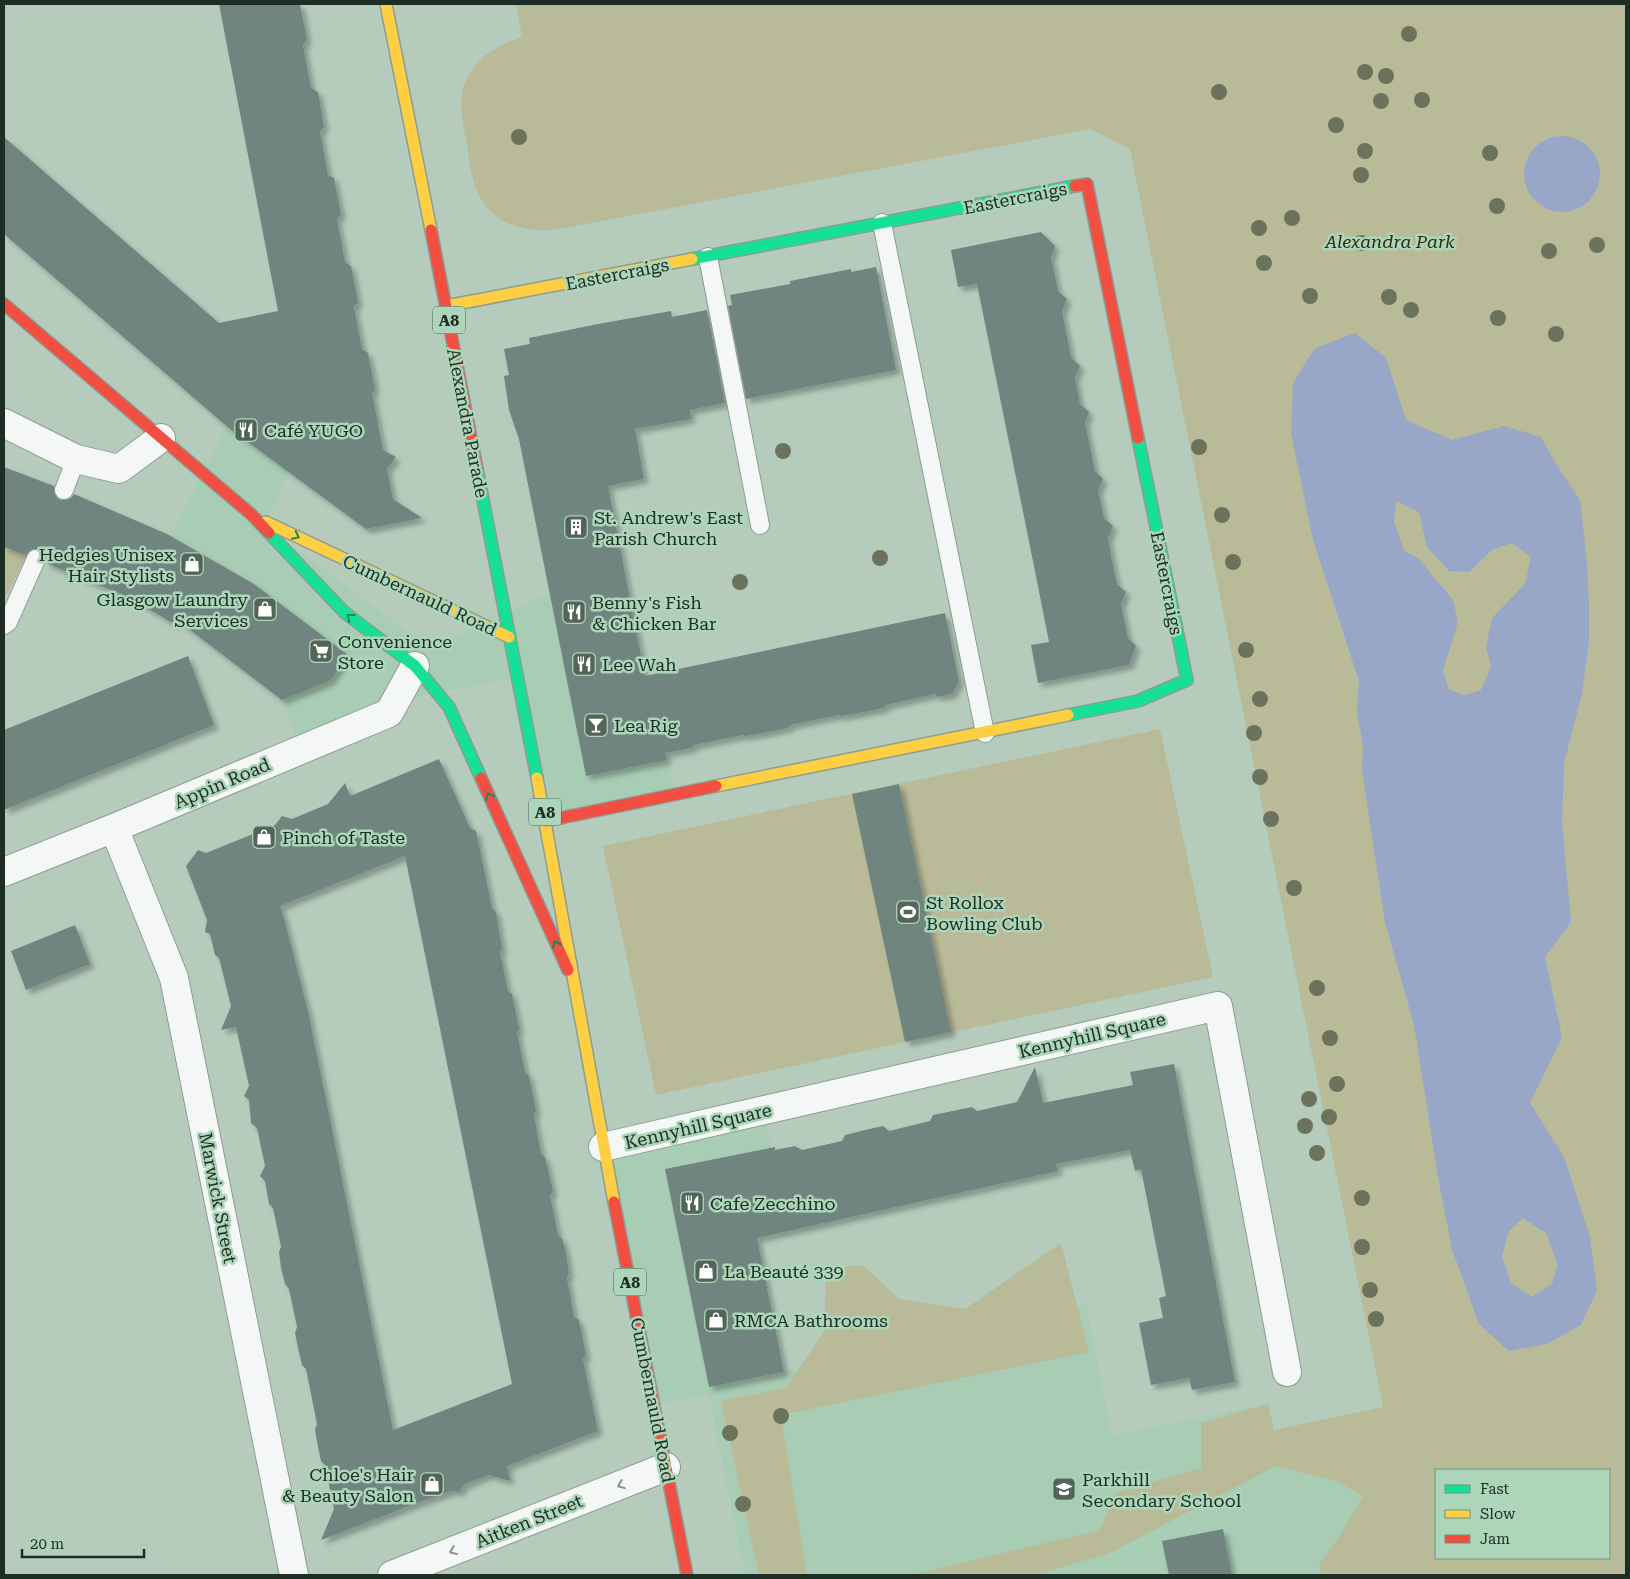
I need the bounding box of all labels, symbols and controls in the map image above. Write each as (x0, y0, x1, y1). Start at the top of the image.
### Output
street label: Eastercraigs (961, 178, 1069, 218)
park label: Alexandra Park (1324, 231, 1455, 252)
street label: Eastercraigs (563, 254, 671, 294)
road number: A8 (433, 306, 465, 334)
street label: Alexandra Parade (443, 346, 493, 500)
restaurant icon: Café YUGO (233, 417, 259, 443)
place label: Café YUGO (264, 420, 363, 441)
place label: St. Andrew's East Parish Church (594, 507, 743, 549)
building icon: St. Andrew's East Parish Church (563, 514, 589, 540)
street label: Eastercraigs (1147, 529, 1187, 637)
one-way arrow (290, 530, 299, 540)
place label: Hedgies Unisex Hair Stylists (39, 544, 175, 586)
street label: Cumbernauld Road (340, 550, 501, 640)
shop icon: Hedgies Unisex Hair Stylists (179, 551, 205, 577)
place label: Glasgow Laundry Services (97, 589, 248, 631)
place label: Benny's Fish & Chicken Bar (592, 592, 716, 634)
shop icon: Glasgow Laundry Services (252, 596, 278, 622)
restaurant icon: Benny's Fish & Chicken Bar (561, 599, 587, 625)
one-way arrow (347, 614, 356, 622)
place label: Convenience Store (338, 631, 452, 673)
supermarket icon: Convenience Store (308, 638, 334, 664)
restaurant icon: Lee Wah (571, 651, 597, 677)
place label: Lee Wah (602, 654, 677, 675)
bar icon: Lea Rig (583, 712, 609, 738)
place label: Lea Rig (614, 715, 679, 736)
street label: Appin Road (171, 753, 274, 813)
one-way arrow (485, 792, 495, 801)
road number: A8 (529, 799, 561, 826)
shop icon: Pinch of Taste (251, 824, 277, 850)
place label: Pinch of Taste (282, 827, 405, 848)
place label: St Rollox Bowling Club (926, 892, 1043, 934)
sports icon: St Rollox Bowling Club (895, 899, 921, 925)
one-way arrow (552, 940, 562, 949)
street label: Kennyhill Square (1016, 1008, 1168, 1062)
street label: Kennyhill Square (622, 1099, 774, 1153)
street label: Marwick Street (195, 1131, 241, 1265)
restaurant icon: Cafe Zecchino (679, 1190, 705, 1216)
place label: Cafe Zecchino (710, 1193, 836, 1214)
shop icon: La Beauté 339 (693, 1258, 719, 1284)
place label: La Beauté 339 (724, 1261, 844, 1282)
road number: A8 (614, 1268, 646, 1295)
shop icon: RMCA Bathrooms (703, 1307, 729, 1333)
place label: RMCA Bathrooms (734, 1310, 888, 1331)
street label: Cumbernauld Road (627, 1316, 679, 1485)
place label: Chloe's Hair & Beauty Salon (282, 1464, 414, 1506)
place label: Parkhill Secondary School (1082, 1469, 1242, 1511)
legend (1435, 1469, 1610, 1559)
shop icon: Chloe's Hair & Beauty Salon (419, 1471, 445, 1497)
school or university icon: Parkhill Secondary School (1051, 1476, 1077, 1502)
one-way arrow (617, 1479, 625, 1489)
text: Fast (1480, 1480, 1510, 1498)
street label: Aitken Street (472, 1490, 586, 1552)
text: Slow (1480, 1505, 1516, 1523)
scale bar (22, 1526, 145, 1558)
text: Jam (1480, 1530, 1510, 1548)
text: 20 m (30, 1535, 65, 1553)
one-way arrow (449, 1545, 458, 1555)

